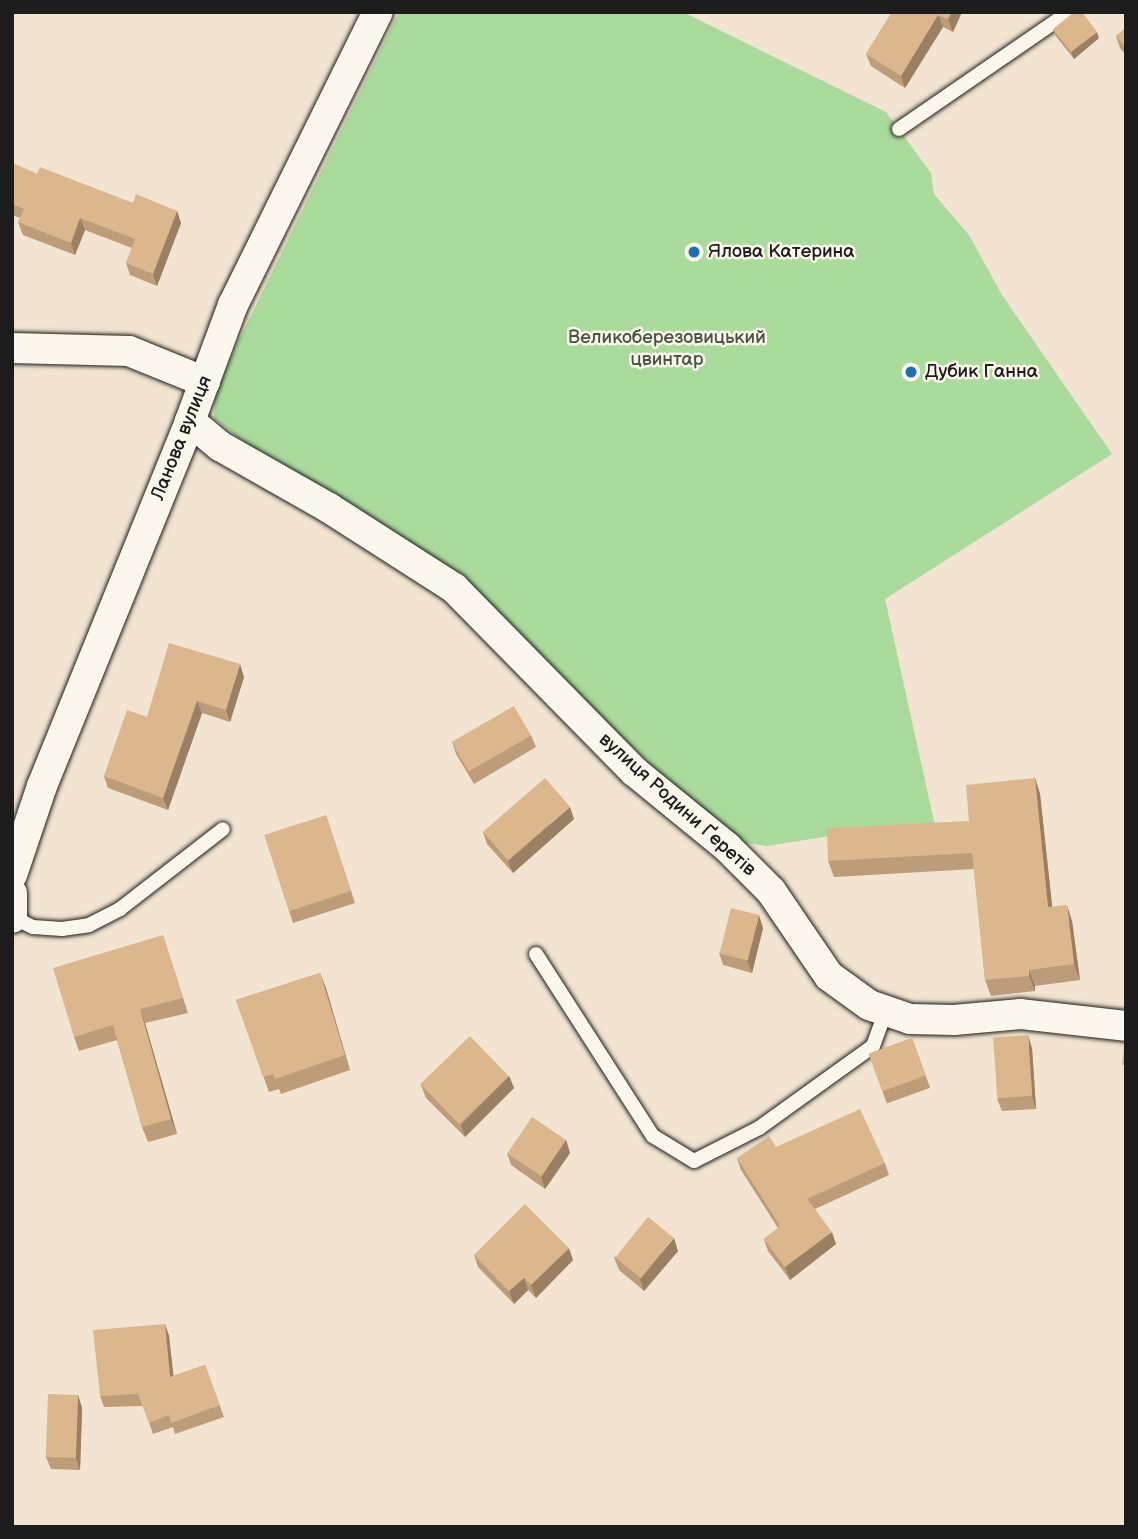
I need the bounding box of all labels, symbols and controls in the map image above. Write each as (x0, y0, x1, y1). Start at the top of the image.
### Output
place label: Ялова Катерина (708, 241, 855, 263)
marker: Ялова Катерина (686, 244, 702, 260)
park label: Великоберезовицький цвинтар (568, 327, 766, 371)
place label: Дубик Ганна (925, 361, 1038, 383)
marker: Дубик Ганна (903, 364, 919, 380)
street label: Ланова вулиця (147, 372, 217, 504)
street label: вулиця Родини Ґеретів (594, 729, 760, 881)

